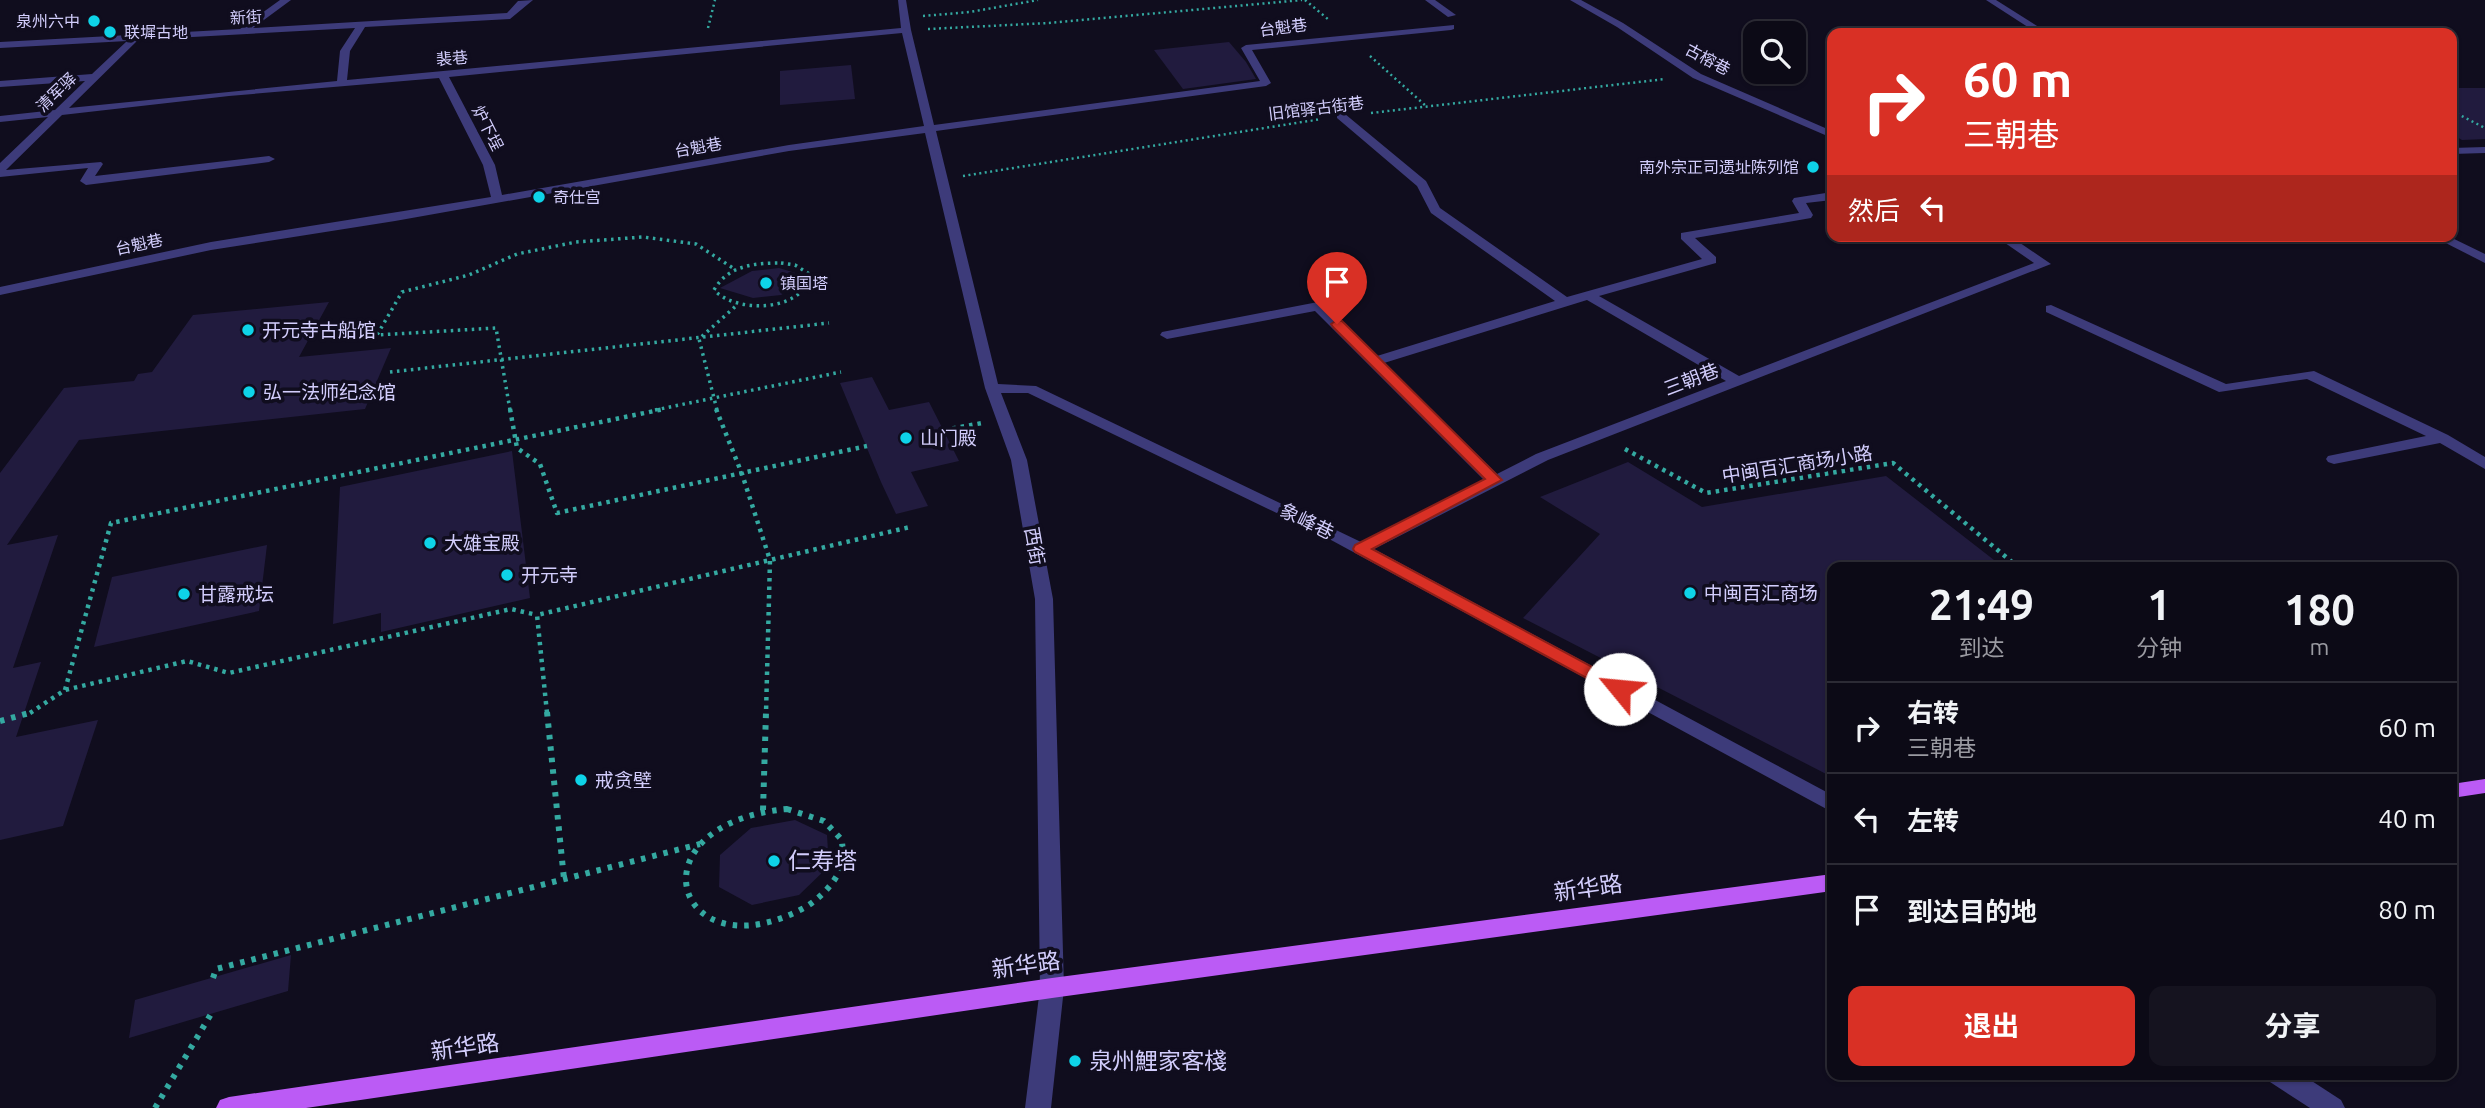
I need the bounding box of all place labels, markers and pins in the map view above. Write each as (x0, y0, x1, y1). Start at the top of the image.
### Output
place label: 泉州六中 (16, 12, 80, 30)
marker: 泉州六中 (86, 13, 102, 29)
place label: 联墀古地 (124, 23, 188, 41)
marker: 联墀古地 (102, 24, 118, 40)
place label: 南外宗正司遗址陈列馆 (1639, 158, 1799, 176)
marker: 南外宗正司遗址陈列馆 (1805, 159, 1821, 175)
place label: 奇仕宫 (553, 188, 601, 206)
marker: 奇仕宫 (531, 189, 547, 205)
pin (1307, 252, 1367, 324)
place label: 镇国塔 (780, 274, 828, 292)
marker: 镇国塔 (758, 275, 774, 291)
place label: 开元寺古船馆 (262, 319, 376, 341)
marker: 开元寺古船馆 (240, 322, 256, 338)
place label: 弘一法师纪念馆 (263, 381, 396, 403)
marker: 弘一法师纪念馆 (241, 384, 257, 400)
place label: 山门殿 (920, 427, 977, 449)
marker: 山门殿 (898, 430, 914, 446)
place label: 大雄宝殿 (444, 532, 520, 554)
marker: 大雄宝殿 (422, 535, 438, 551)
place label: 开元寺 (521, 564, 578, 586)
marker: 开元寺 (499, 567, 515, 583)
place label: 中闽百汇商场 (1704, 582, 1818, 604)
place label: 甘露戒坛 (198, 583, 274, 605)
marker: 中闽百汇商场 (1682, 585, 1698, 601)
marker: 甘露戒坛 (176, 586, 192, 602)
place label: 戒贪壁 (595, 769, 652, 791)
marker: 戒贪壁 (573, 772, 589, 788)
place label: 仁寿塔 (788, 848, 857, 873)
marker: 仁寿塔 (766, 853, 782, 869)
place label: 泉州鯉家客棧 (1089, 1048, 1227, 1073)
marker: 泉州鯉家客棧 (1067, 1053, 1083, 1069)

